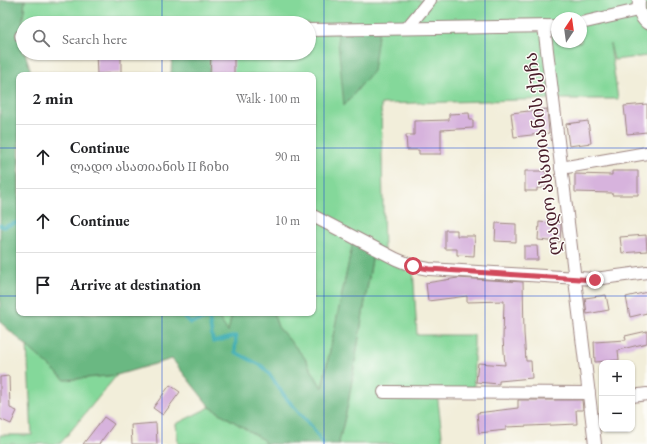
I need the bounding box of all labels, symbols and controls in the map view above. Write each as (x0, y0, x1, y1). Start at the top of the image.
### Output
north arrow (551, 12, 587, 48)
search box (16, 16, 316, 60)
icon: search (30, 27, 52, 49)
text: Search here (62, 29, 127, 48)
street label: ლადო ასათიანის ქუჩა (518, 51, 566, 257)
text: 2 min (32, 87, 73, 109)
text: Walk · 100 m (236, 90, 300, 107)
text: Continue (70, 138, 130, 157)
icon: ahead (32, 146, 54, 168)
text: 90 m (275, 148, 300, 165)
text: ლადო ასათიანის II ჩიხი (70, 158, 229, 175)
icon: ahead (32, 210, 54, 232)
text: Continue (70, 211, 130, 230)
text: 10 m (275, 212, 300, 229)
route start (404, 257, 422, 275)
route end (586, 271, 604, 289)
icon: arrive (32, 274, 54, 296)
text: Arrive at destination (70, 275, 201, 294)
map controls (599, 360, 635, 432)
button: + (599, 360, 635, 396)
button: − (599, 396, 635, 432)

